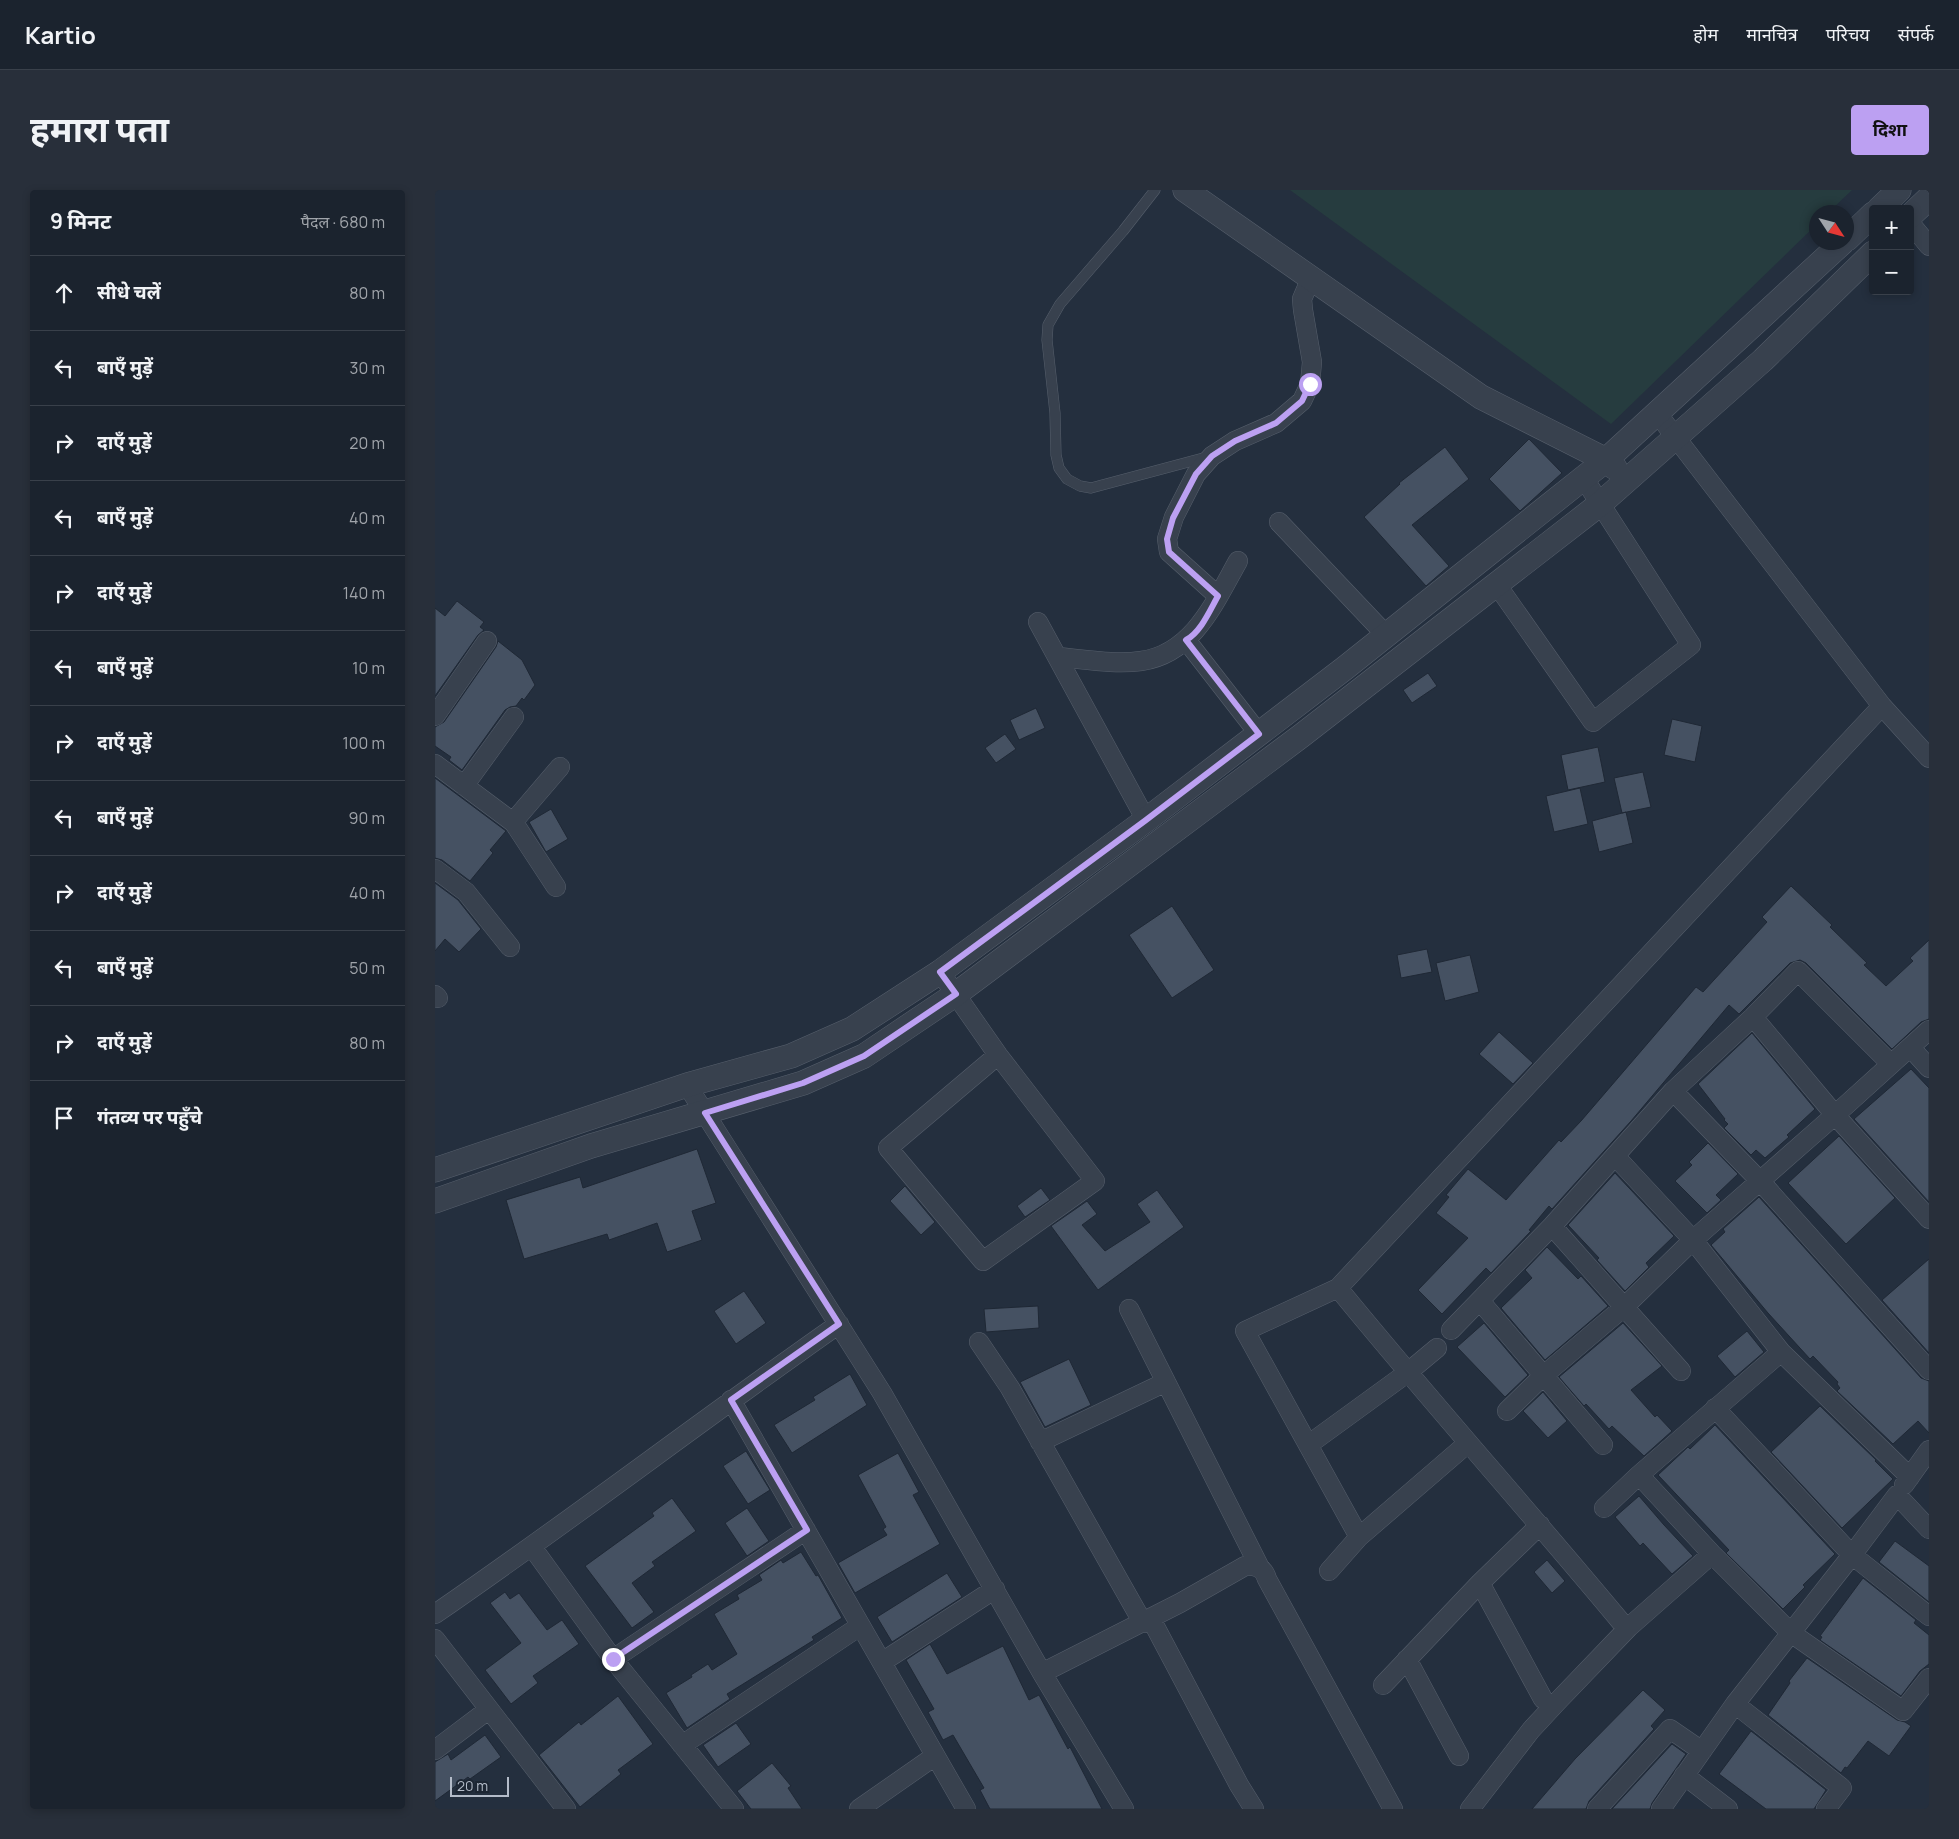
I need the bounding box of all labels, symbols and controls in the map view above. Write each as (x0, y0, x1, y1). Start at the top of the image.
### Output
text: Kartio (25, 18, 96, 51)
text: होम (1693, 22, 1718, 46)
text: मानचित्र (1746, 22, 1798, 46)
text: परिचय (1826, 22, 1870, 46)
text: संपर्क (1898, 22, 1934, 46)
text: हमारा पता (30, 105, 169, 153)
button: दिशा (1851, 105, 1929, 155)
north arrow (1809, 205, 1854, 250)
map controls (1869, 205, 1914, 295)
button: + (1869, 205, 1914, 250)
text: 9 मिनट (50, 207, 111, 235)
text: पैदल · 680 m (301, 211, 385, 233)
button: − (1869, 250, 1914, 295)
icon: ahead (50, 279, 78, 307)
text: सीधे चलें (97, 279, 161, 305)
text: 80 m (349, 282, 385, 304)
icon: left (50, 354, 78, 382)
text: बाएँ मुड़ें (97, 354, 153, 380)
text: 30 m (350, 357, 385, 379)
route start (1299, 373, 1322, 396)
icon: right (50, 429, 78, 457)
text: दाएँ मुड़ें (97, 429, 152, 455)
text: 20 m (349, 432, 385, 454)
icon: left (50, 504, 78, 532)
text: बाएँ मुड़ें (97, 504, 153, 530)
text: 40 m (349, 507, 385, 529)
icon: right (50, 579, 78, 607)
text: दाएँ मुड़ें (97, 579, 152, 605)
text: 140 m (343, 582, 385, 604)
icon: left (50, 654, 78, 682)
text: बाएँ मुड़ें (97, 654, 153, 680)
text: 10 m (352, 657, 385, 679)
icon: right (50, 729, 78, 757)
text: दाएँ मुड़ें (97, 729, 152, 755)
text: 100 m (342, 732, 385, 754)
icon: left (50, 804, 78, 832)
text: बाएँ मुड़ें (97, 804, 153, 830)
text: 90 m (349, 807, 385, 829)
icon: right (50, 879, 78, 907)
text: दाएँ मुड़ें (97, 879, 152, 905)
text: 40 m (349, 882, 385, 904)
icon: left (50, 954, 78, 982)
text: बाएँ मुड़ें (97, 954, 153, 980)
text: 50 m (349, 957, 385, 979)
icon: right (50, 1029, 78, 1057)
text: दाएँ मुड़ें (97, 1029, 152, 1055)
text: 80 m (349, 1032, 385, 1054)
icon: arrive (50, 1104, 78, 1132)
text: गंतव्य पर पहुँचे (97, 1104, 202, 1130)
route end (602, 1648, 625, 1671)
scale bar (450, 1774, 509, 1797)
text: 20 m (457, 1776, 488, 1795)

